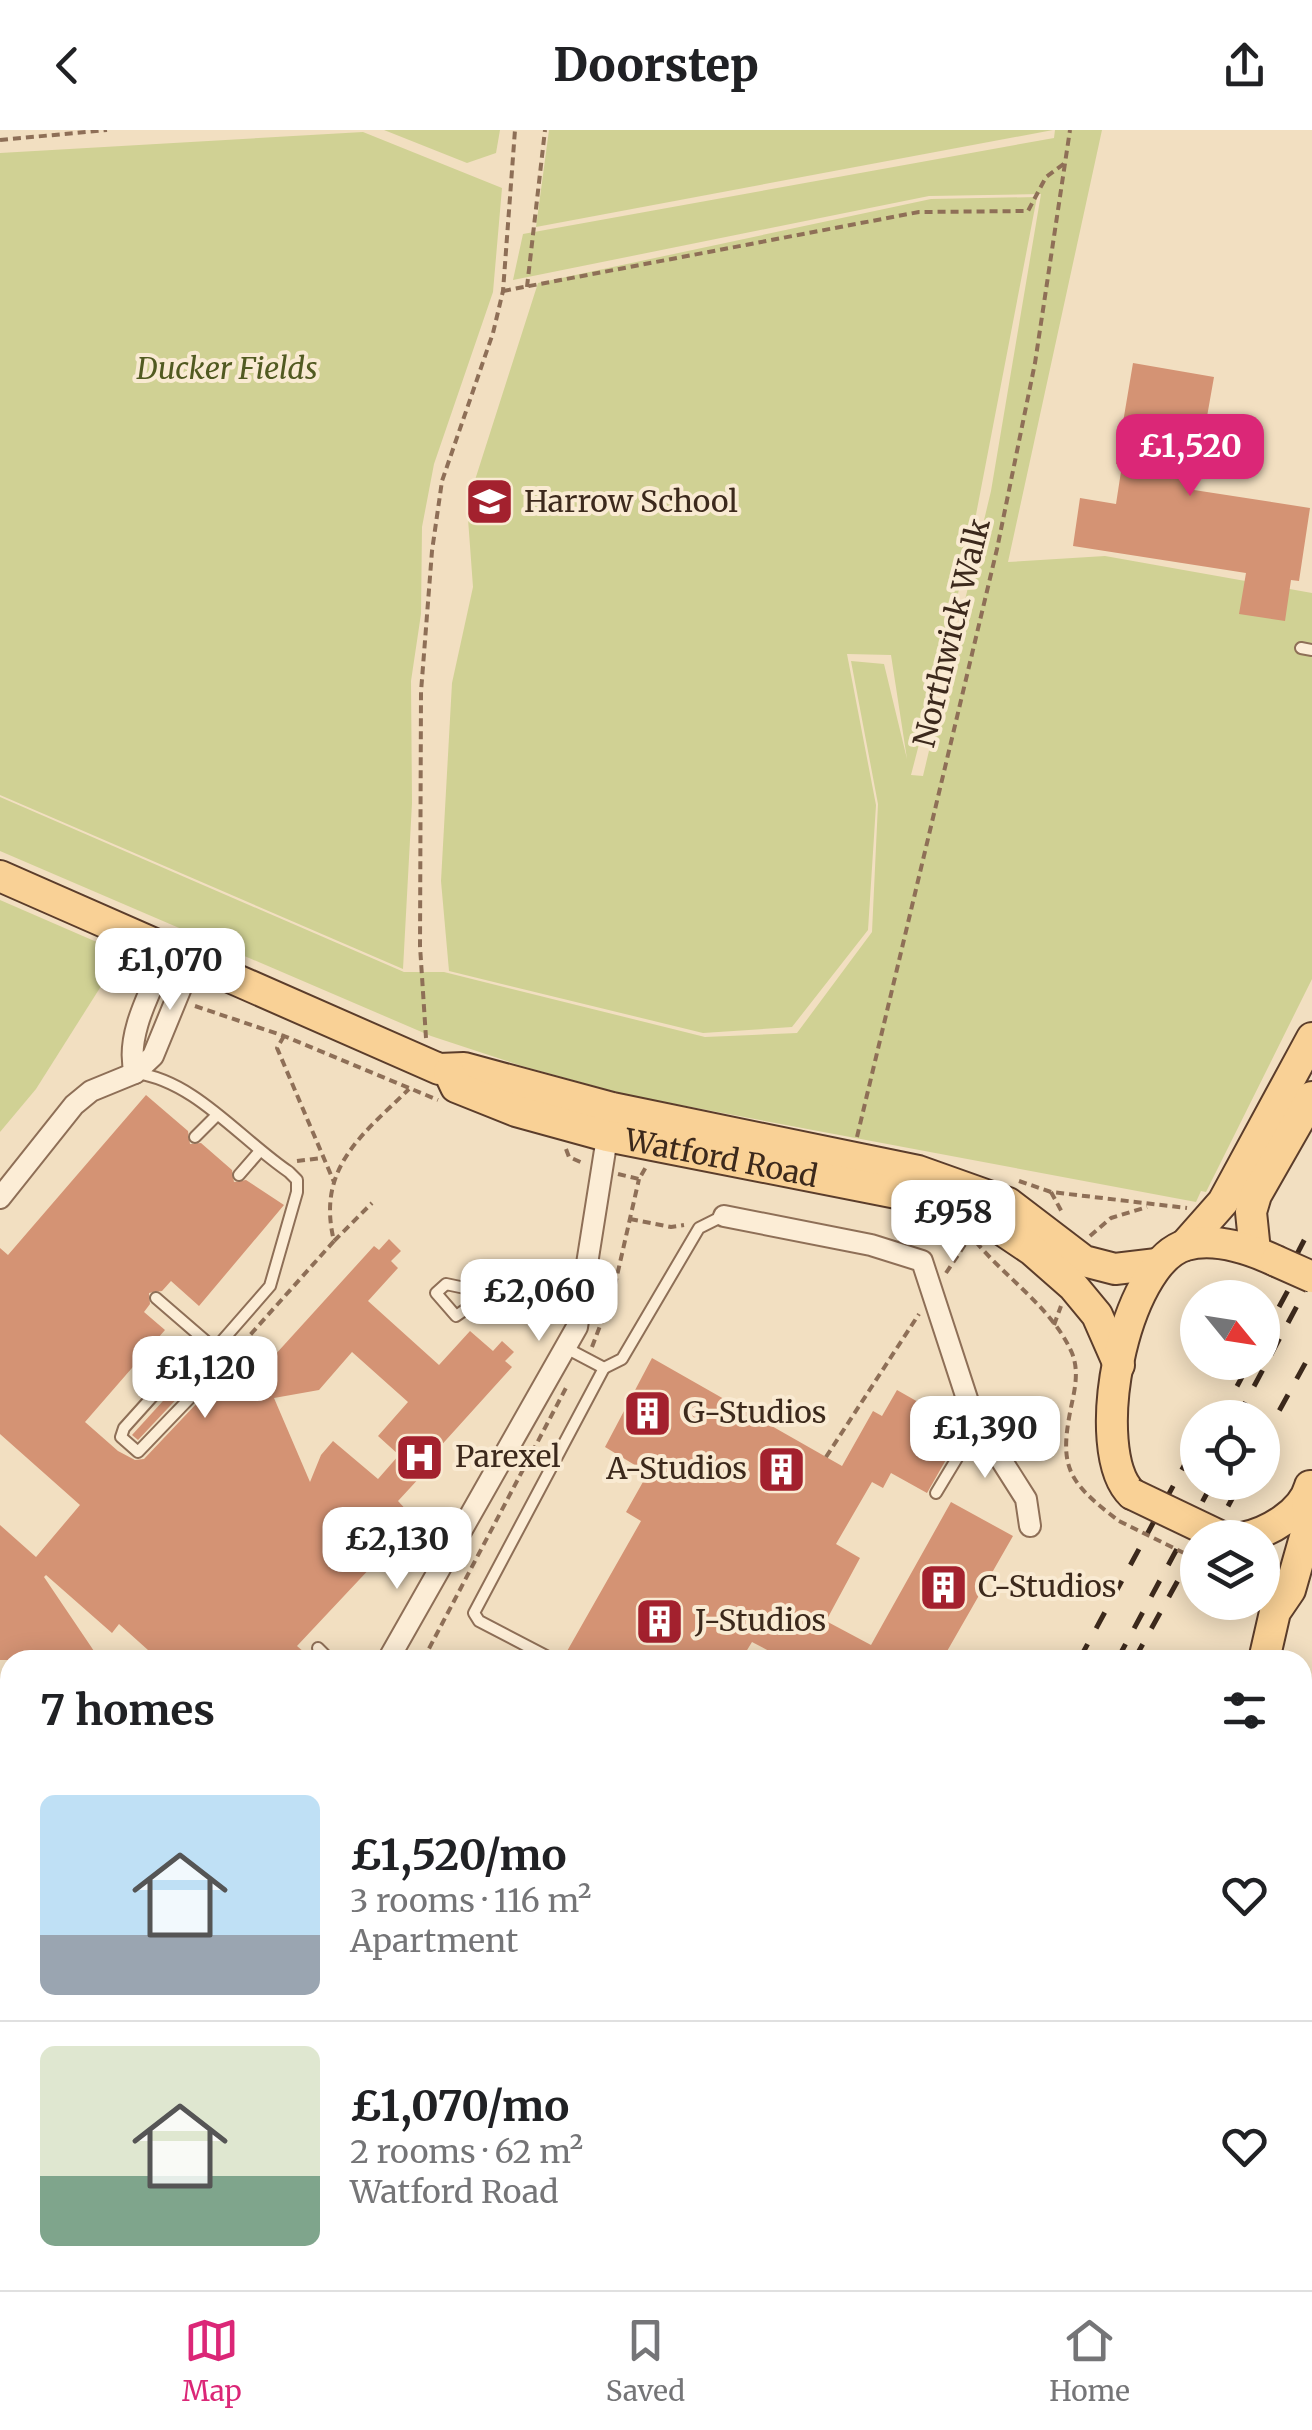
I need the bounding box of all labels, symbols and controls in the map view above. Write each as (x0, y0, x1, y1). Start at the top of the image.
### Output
text: Doorstep (553, 37, 759, 93)
icon: back (40, 38, 95, 93)
icon: share (1217, 38, 1272, 93)
park label: Ducker Fields (135, 349, 318, 387)
pin: £1,520 (1109, 414, 1271, 499)
text: £1,520 (1138, 426, 1242, 466)
school or university icon: Harrow School (463, 476, 515, 528)
place label: Harrow School (524, 482, 738, 520)
street label: Northwick Walk (904, 515, 998, 751)
pin: £1,070 (89, 928, 251, 1013)
text: £1,070 (117, 940, 223, 980)
street label: Watford Road (621, 1120, 821, 1195)
pin: £958 (894, 1180, 1012, 1265)
text: £958 (913, 1192, 993, 1232)
pin: £2,060 (458, 1259, 620, 1344)
text: £2,060 (483, 1271, 595, 1311)
north arrow (1180, 1280, 1280, 1380)
map controls (1180, 1280, 1280, 1620)
pin: £1,120 (124, 1336, 286, 1421)
text: £1,120 (154, 1348, 256, 1388)
building icon: G-Studios (622, 1387, 674, 1439)
place label: G-Studios (683, 1393, 826, 1431)
pin: £1,390 (904, 1396, 1066, 1481)
button: locate (1180, 1400, 1280, 1500)
text: £1,390 (932, 1408, 1038, 1448)
hospital icon: Parexel (394, 1431, 446, 1483)
place label: Parexel (455, 1437, 561, 1475)
building icon: A-Studios (756, 1443, 808, 1495)
place label: A-Studios (605, 1449, 747, 1487)
pin: £2,130 (316, 1507, 478, 1592)
text: £2,130 (344, 1519, 450, 1559)
button: layers (1180, 1520, 1280, 1620)
building icon: C-Studios (917, 1561, 969, 1613)
place label: C-Studios (978, 1567, 1116, 1605)
building icon: J-Studios (634, 1595, 686, 1647)
place label: J-Studios (694, 1601, 826, 1639)
icon: filters (1217, 1683, 1272, 1738)
text: 7 homes (40, 1684, 215, 1736)
text: £1,520/mo (350, 1829, 567, 1881)
icon: home (120, 1835, 240, 1955)
icon: heart (1217, 1868, 1272, 1923)
text: 3 rooms · 116 m² (350, 1881, 591, 1921)
text: Apartment (350, 1921, 518, 1961)
text: £1,070/mo (350, 2080, 569, 2132)
icon: home (120, 2086, 240, 2206)
icon: heart (1217, 2119, 1272, 2174)
text: 2 rooms · 62 m² (350, 2132, 583, 2172)
text: Watford Road (350, 2172, 559, 2212)
tab: Map (182, 2313, 242, 2409)
tab: Saved (606, 2313, 685, 2409)
tab: Home (1049, 2313, 1130, 2409)

